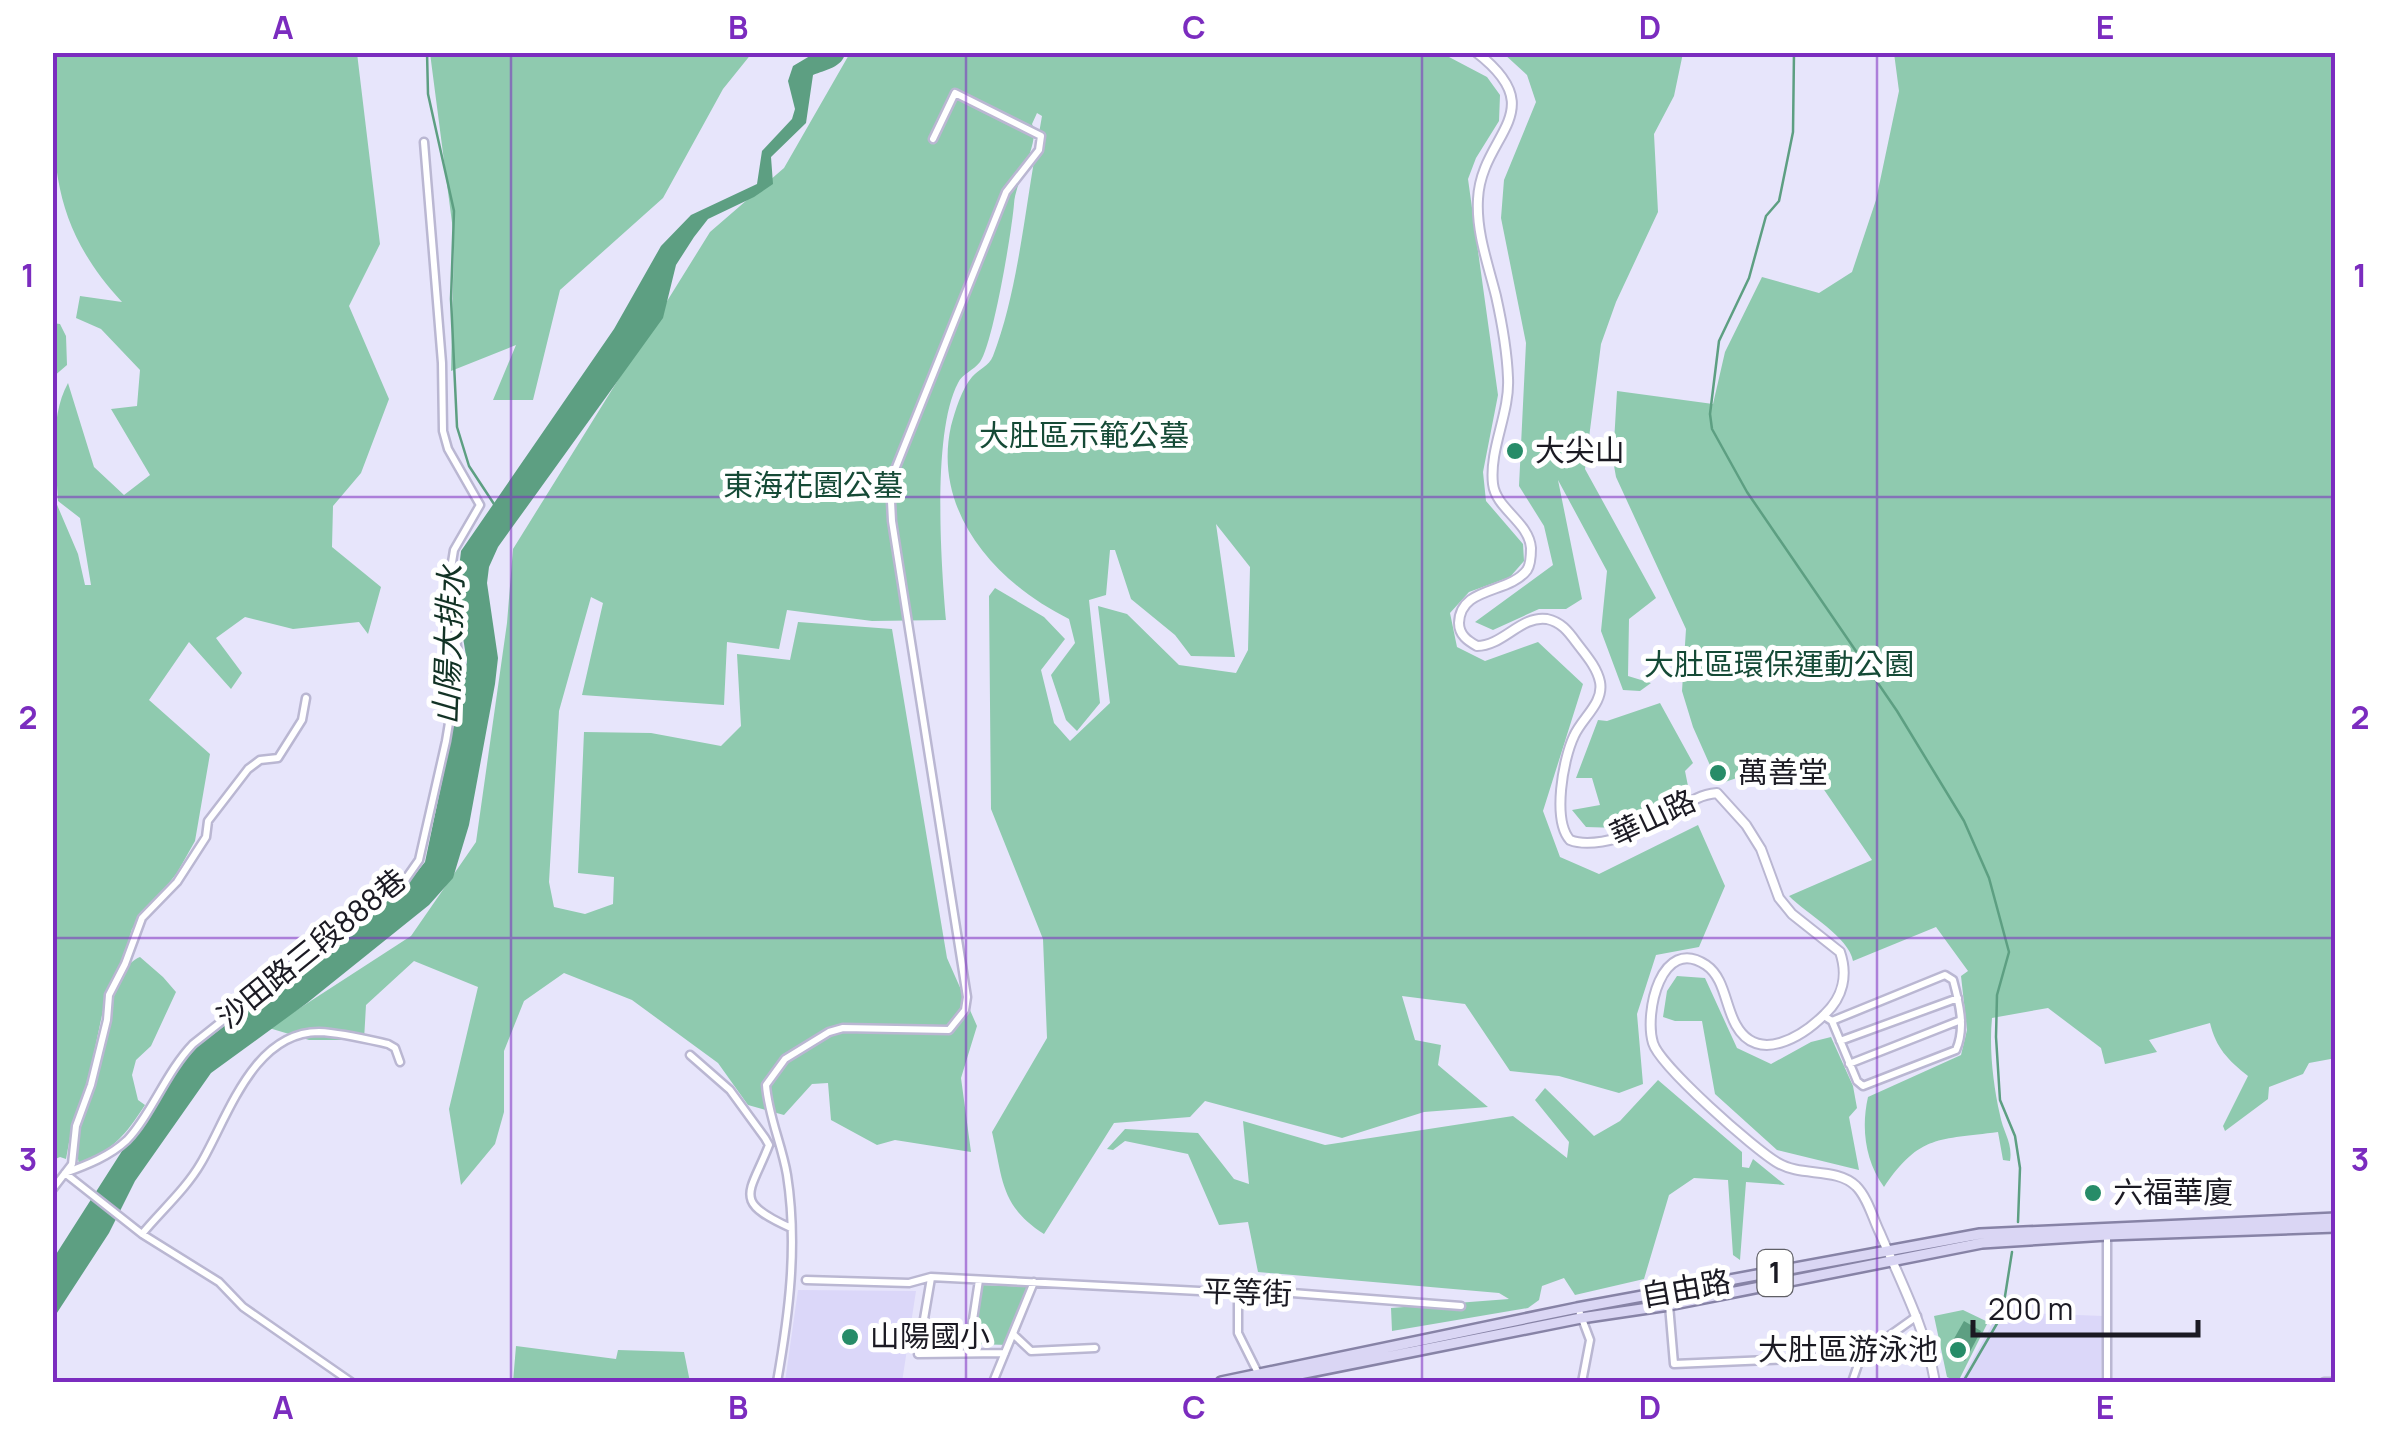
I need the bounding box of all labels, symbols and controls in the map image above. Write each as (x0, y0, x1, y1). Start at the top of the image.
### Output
text: A (272, 5, 294, 49)
text: B (728, 5, 748, 49)
text: C (1182, 5, 1206, 49)
text: D (1639, 5, 1661, 49)
text: E (2096, 5, 2114, 49)
text: 1 (21, 253, 35, 297)
text: 1 (2353, 253, 2367, 297)
park label: 大肚區示範公墓 (979, 414, 1189, 455)
place label: 大尖山 (1535, 429, 1625, 470)
marker: 大尖山 (1504, 440, 1526, 462)
park label: 東海花園公墓 (723, 464, 903, 505)
water label: 山陽大排水 (423, 562, 473, 726)
park label: 大肚區環保運動公園 (1644, 643, 1914, 684)
text: 2 (18, 695, 38, 739)
text: 2 (2350, 695, 2370, 739)
place label: 萬善堂 (1738, 751, 1828, 792)
marker: 萬善堂 (1707, 762, 1729, 784)
street label: 華山路 (1603, 779, 1702, 854)
street label: 沙田路三段888巷 (208, 859, 414, 1037)
text: 3 (19, 1137, 37, 1181)
text: 3 (2351, 1137, 2369, 1181)
place label: 六福華廈 (2113, 1171, 2233, 1212)
marker: 六福華廈 (2082, 1182, 2104, 1204)
road number: 1 (1758, 1250, 1792, 1296)
street label: 自由路 (1638, 1260, 1734, 1316)
street label: 平等街 (1201, 1269, 1293, 1314)
scale bar (1973, 1275, 2198, 1337)
text: 200 m (1988, 1288, 2073, 1329)
place label: 山陽國小 (870, 1315, 990, 1356)
marker: 山陽國小 (839, 1326, 861, 1348)
place label: 大肚區游泳池 (1758, 1328, 1938, 1369)
marker: 大肚區游泳池 (1947, 1339, 1969, 1361)
text: A (272, 1385, 294, 1429)
text: B (728, 1385, 748, 1429)
text: C (1182, 1385, 1206, 1429)
text: D (1639, 1385, 1661, 1429)
text: E (2096, 1385, 2114, 1429)

